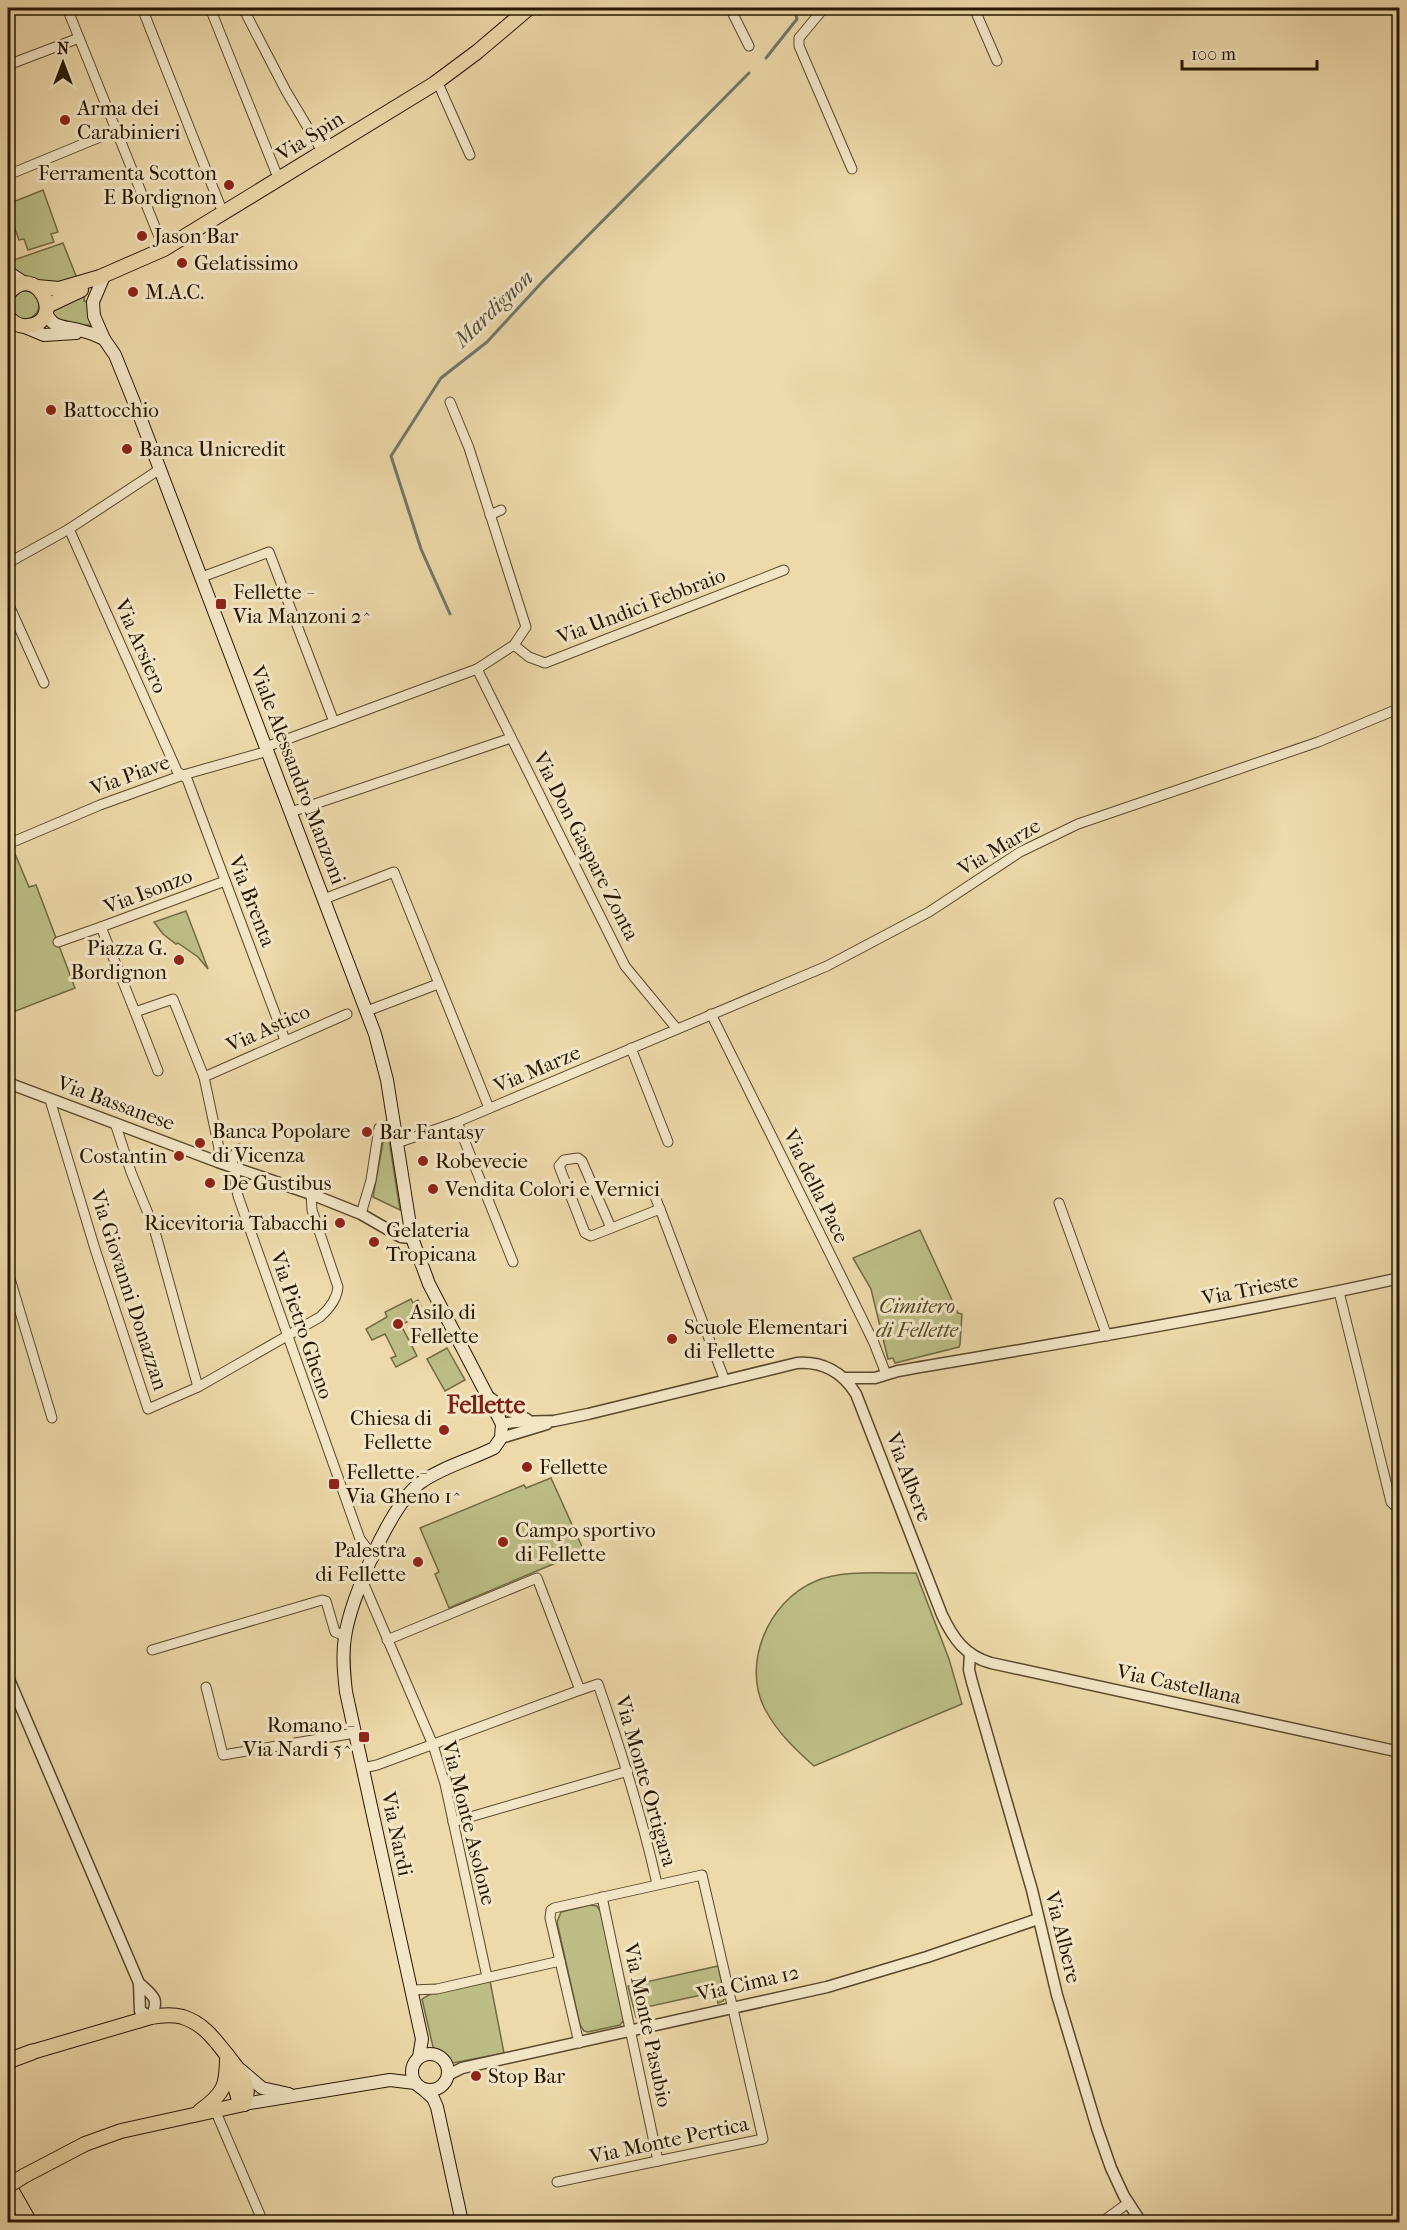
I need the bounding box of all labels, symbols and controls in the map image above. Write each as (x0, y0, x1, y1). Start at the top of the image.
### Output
north arrow (33, 33, 93, 93)
scale bar (1182, 33, 1317, 71)
text: N (57, 39, 70, 58)
text: 100 m (1191, 44, 1236, 65)
place label: Arma dei Carabinieri (76, 96, 180, 144)
street label: Via Spin (271, 106, 348, 166)
marker: Arma dei Carabinieri (58, 113, 72, 127)
place label: Ferramenta Scotton E Bordignon (38, 161, 217, 209)
marker: Ferramenta Scotton E Bordignon (222, 178, 236, 192)
place label: Jason Bar (152, 224, 238, 248)
marker: Jason Bar (135, 229, 149, 243)
place label: Gelatissimo (194, 251, 298, 275)
marker: Gelatissimo (175, 256, 189, 270)
water label: Mardignon (447, 265, 539, 354)
place label: M.A.C. (145, 280, 204, 304)
marker: M.A.C. (126, 285, 140, 299)
place label: Battocchio (63, 398, 159, 422)
marker: Battocchio (44, 403, 58, 417)
place label: Banca Unicredit (139, 437, 286, 461)
marker: Banca Unicredit (120, 442, 134, 456)
street label: Via Undici Febbraio (552, 563, 729, 650)
place label: Fellette - Via Manzoni 2^ (232, 580, 372, 628)
street label: Via Arsiero (109, 594, 172, 697)
marker: Fellette - Via Manzoni 2^ (214, 597, 228, 611)
street label: Viale Alessandro Manzoni (245, 662, 351, 887)
street label: Via Don Gaspare Zonta (528, 747, 644, 945)
street label: Via Piave (86, 750, 173, 801)
street label: Via Marze (953, 813, 1044, 881)
street label: Via Brenta (223, 851, 281, 950)
street label: Via Isonzo (100, 863, 196, 919)
place label: Piazza G. Bordignon (71, 936, 167, 984)
marker: Piazza G. Bordignon (172, 953, 186, 967)
street label: Via Astico (222, 999, 313, 1057)
street label: Via Marze (489, 1040, 584, 1098)
street label: Via Bassanese (53, 1070, 178, 1135)
place label: Banca Popolare di Vicenza (212, 1119, 350, 1167)
place label: Bar Fantasy (379, 1120, 486, 1144)
street label: Via della Pace (778, 1124, 854, 1247)
marker: Bar Fantasy (360, 1125, 374, 1139)
marker: Banca Popolare di Vicenza (193, 1136, 207, 1150)
place label: Costantin (79, 1144, 167, 1168)
marker: Costantin (172, 1149, 186, 1163)
place label: Robevecie (435, 1149, 528, 1173)
marker: Robevecie (416, 1154, 430, 1168)
place label: De Gustibus (222, 1171, 332, 1195)
marker: De Gustibus (203, 1176, 217, 1190)
place label: Vendita Colori e Vernici (444, 1177, 660, 1201)
marker: Vendita Colori e Vernici (426, 1182, 440, 1196)
street label: Via Giovanni Donazzan (85, 1186, 173, 1393)
place label: Ricevitoria Tabacchi (144, 1211, 328, 1235)
marker: Ricevitoria Tabacchi (333, 1216, 347, 1230)
place label: Gelateria Tropicana (386, 1218, 477, 1266)
marker: Gelateria Tropicana (367, 1235, 381, 1249)
street label: Via Pietro Gheno (265, 1247, 338, 1402)
street label: Via Trieste (1199, 1268, 1300, 1310)
park label: Cimitero di Fellette (876, 1294, 959, 1342)
place label: Asilo di Fellette (409, 1300, 479, 1348)
place label: Scuole Elementari di Fellette (684, 1315, 848, 1363)
marker: Asilo di Fellette (391, 1317, 405, 1331)
marker: Scuole Elementari di Fellette (665, 1332, 679, 1346)
district label: Fellette (446, 1391, 525, 1419)
place label: Chiesa di Fellette (350, 1406, 432, 1454)
marker: Chiesa di Fellette (437, 1423, 451, 1437)
street label: Via Albere (881, 1428, 937, 1525)
place label: Fellette (539, 1455, 608, 1479)
place label: Fellette - Via Gheno 1^ (345, 1460, 462, 1508)
marker: Fellette (520, 1460, 534, 1474)
marker: Fellette - Via Gheno 1^ (327, 1477, 341, 1491)
place label: Campo sportivo di Fellette (515, 1518, 656, 1566)
marker: Campo sportivo di Fellette (496, 1535, 510, 1549)
place label: Palestra di Fellette (315, 1538, 406, 1586)
marker: Palestra di Fellette (411, 1555, 425, 1569)
street label: Via Castellana (1114, 1659, 1244, 1709)
street label: Via Monte Ortigara (610, 1692, 682, 1870)
place label: Romano - Via Nardi 5^ (242, 1713, 355, 1761)
marker: Romano - Via Nardi 5^ (357, 1730, 371, 1744)
street label: Via Monte Asolone (437, 1737, 501, 1908)
street label: Via Nardi (376, 1789, 418, 1878)
street label: Via Albere (1040, 1888, 1086, 1985)
street label: Via Monte Pasubio (619, 1940, 677, 2109)
street label: Via Cima 12 (694, 1960, 802, 2007)
place label: Stop Bar (488, 2064, 565, 2088)
marker: Stop Bar (469, 2069, 483, 2083)
street label: Via Monte Pertica (586, 2111, 751, 2169)

